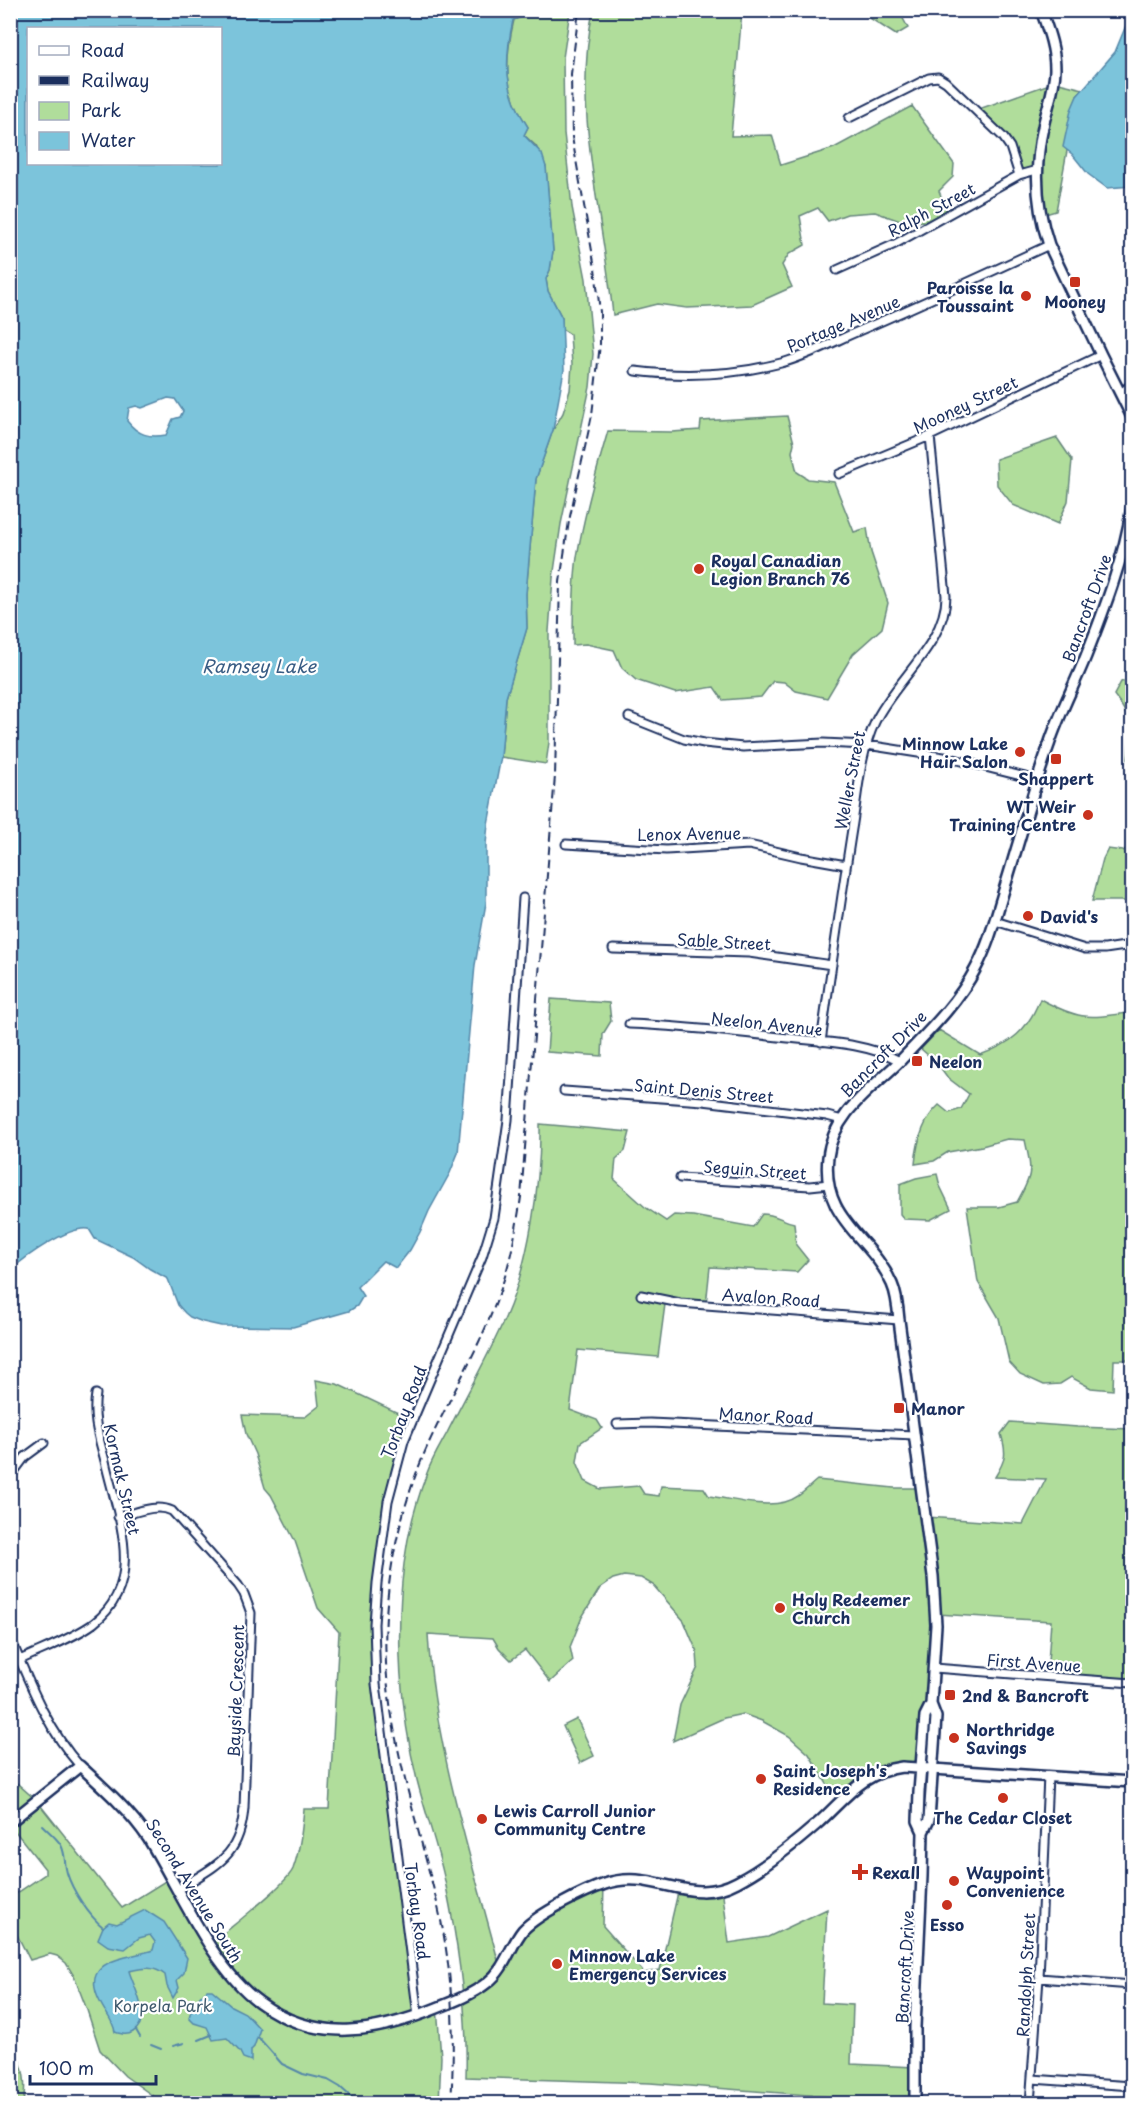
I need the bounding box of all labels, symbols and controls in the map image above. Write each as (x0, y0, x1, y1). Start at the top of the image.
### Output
legend (27, 27, 222, 165)
text: Road (81, 36, 125, 63)
text: Railway (81, 66, 149, 93)
text: Park (81, 96, 121, 123)
text: Water (81, 126, 136, 153)
street label: Ralph Street (883, 176, 980, 242)
place label: Paroisse la Toussaint (927, 275, 1014, 317)
marker: Mooney (1068, 275, 1082, 289)
street label: Portage Avenue (783, 288, 903, 358)
marker: Paroisse la Toussaint (1019, 289, 1033, 303)
place label: Mooney (1044, 289, 1106, 313)
street label: Mooney Street (909, 369, 1022, 439)
place label: Royal Canadian Legion Branch 76 (711, 548, 850, 590)
street label: Bancroft Drive (1055, 550, 1117, 666)
marker: Royal Canadian Legion Branch 76 (692, 562, 706, 576)
water label: Ramsey Lake (202, 652, 318, 679)
street label: Weller Street (828, 728, 870, 832)
place label: Minnow Lake Hair Salon (902, 731, 1008, 773)
marker: Minnow Lake Hair Salon (1013, 745, 1027, 759)
marker: Shappert (1049, 752, 1063, 766)
place label: Shappert (1018, 766, 1094, 790)
place label: WT Weir Training Centre (949, 794, 1077, 836)
marker: WT Weir Training Centre (1081, 808, 1095, 822)
street label: Lenox Avenue (637, 820, 741, 846)
place label: David's (1040, 904, 1099, 928)
marker: David's (1021, 909, 1035, 923)
street label: Sable Street (676, 927, 772, 955)
street label: Bancroft Drive (834, 1004, 932, 1102)
street label: Neelon Avenue (710, 1005, 824, 1041)
place label: Neelon (929, 1049, 982, 1073)
marker: Neelon (910, 1054, 924, 1068)
street label: Saint Denis Street (633, 1072, 775, 1108)
street label: Seguin Street (703, 1153, 808, 1185)
street label: Avalon Road (721, 1282, 821, 1312)
street label: Torbay Road (374, 1362, 432, 1462)
place label: Manor (911, 1396, 965, 1420)
street label: Manor Road (718, 1401, 814, 1429)
marker: Manor (892, 1401, 906, 1415)
street label: Kormak Street (99, 1421, 148, 1538)
place label: Holy Redeemer Church (792, 1587, 911, 1629)
marker: Holy Redeemer Church (773, 1601, 787, 1615)
street label: Bayside Crescent (221, 1624, 249, 1758)
street label: First Avenue (986, 1647, 1082, 1677)
place label: 2nd & Bancroft (962, 1683, 1089, 1707)
marker: 2nd & Bancroft (943, 1688, 957, 1702)
place label: Northridge Savings (966, 1717, 1055, 1759)
marker: Northridge Savings (947, 1731, 961, 1745)
place label: Saint Joseph's Residence (773, 1758, 887, 1800)
marker: Saint Joseph's Residence (754, 1772, 768, 1786)
marker: The Cedar Closet (996, 1791, 1010, 1805)
place label: Lewis Carroll Junior Community Centre (494, 1798, 656, 1840)
place label: The Cedar Closet (934, 1805, 1073, 1829)
marker: Lewis Carroll Junior Community Centre (475, 1812, 489, 1826)
street label: Second Avenue South (141, 1813, 249, 1967)
place label: Rexall (872, 1860, 920, 1884)
place label: Waypoint Convenience (966, 1860, 1065, 1902)
street label: Torbay Road (399, 1861, 437, 1961)
marker: Rexall (853, 1865, 867, 1879)
marker: Waypoint Convenience (947, 1874, 961, 1888)
marker: Esso (940, 1898, 954, 1912)
street label: Bancroft Drive (889, 1910, 919, 2024)
place label: Esso (930, 1912, 964, 1936)
street label: Randolph Street (1010, 1912, 1040, 2038)
place label: Minnow Lake Emergency Services (569, 1943, 727, 1985)
marker: Minnow Lake Emergency Services (550, 1957, 564, 1971)
park label: Korpela Park (113, 1993, 213, 2017)
scale bar (30, 2048, 156, 2086)
text: 100 m (39, 2054, 94, 2081)

